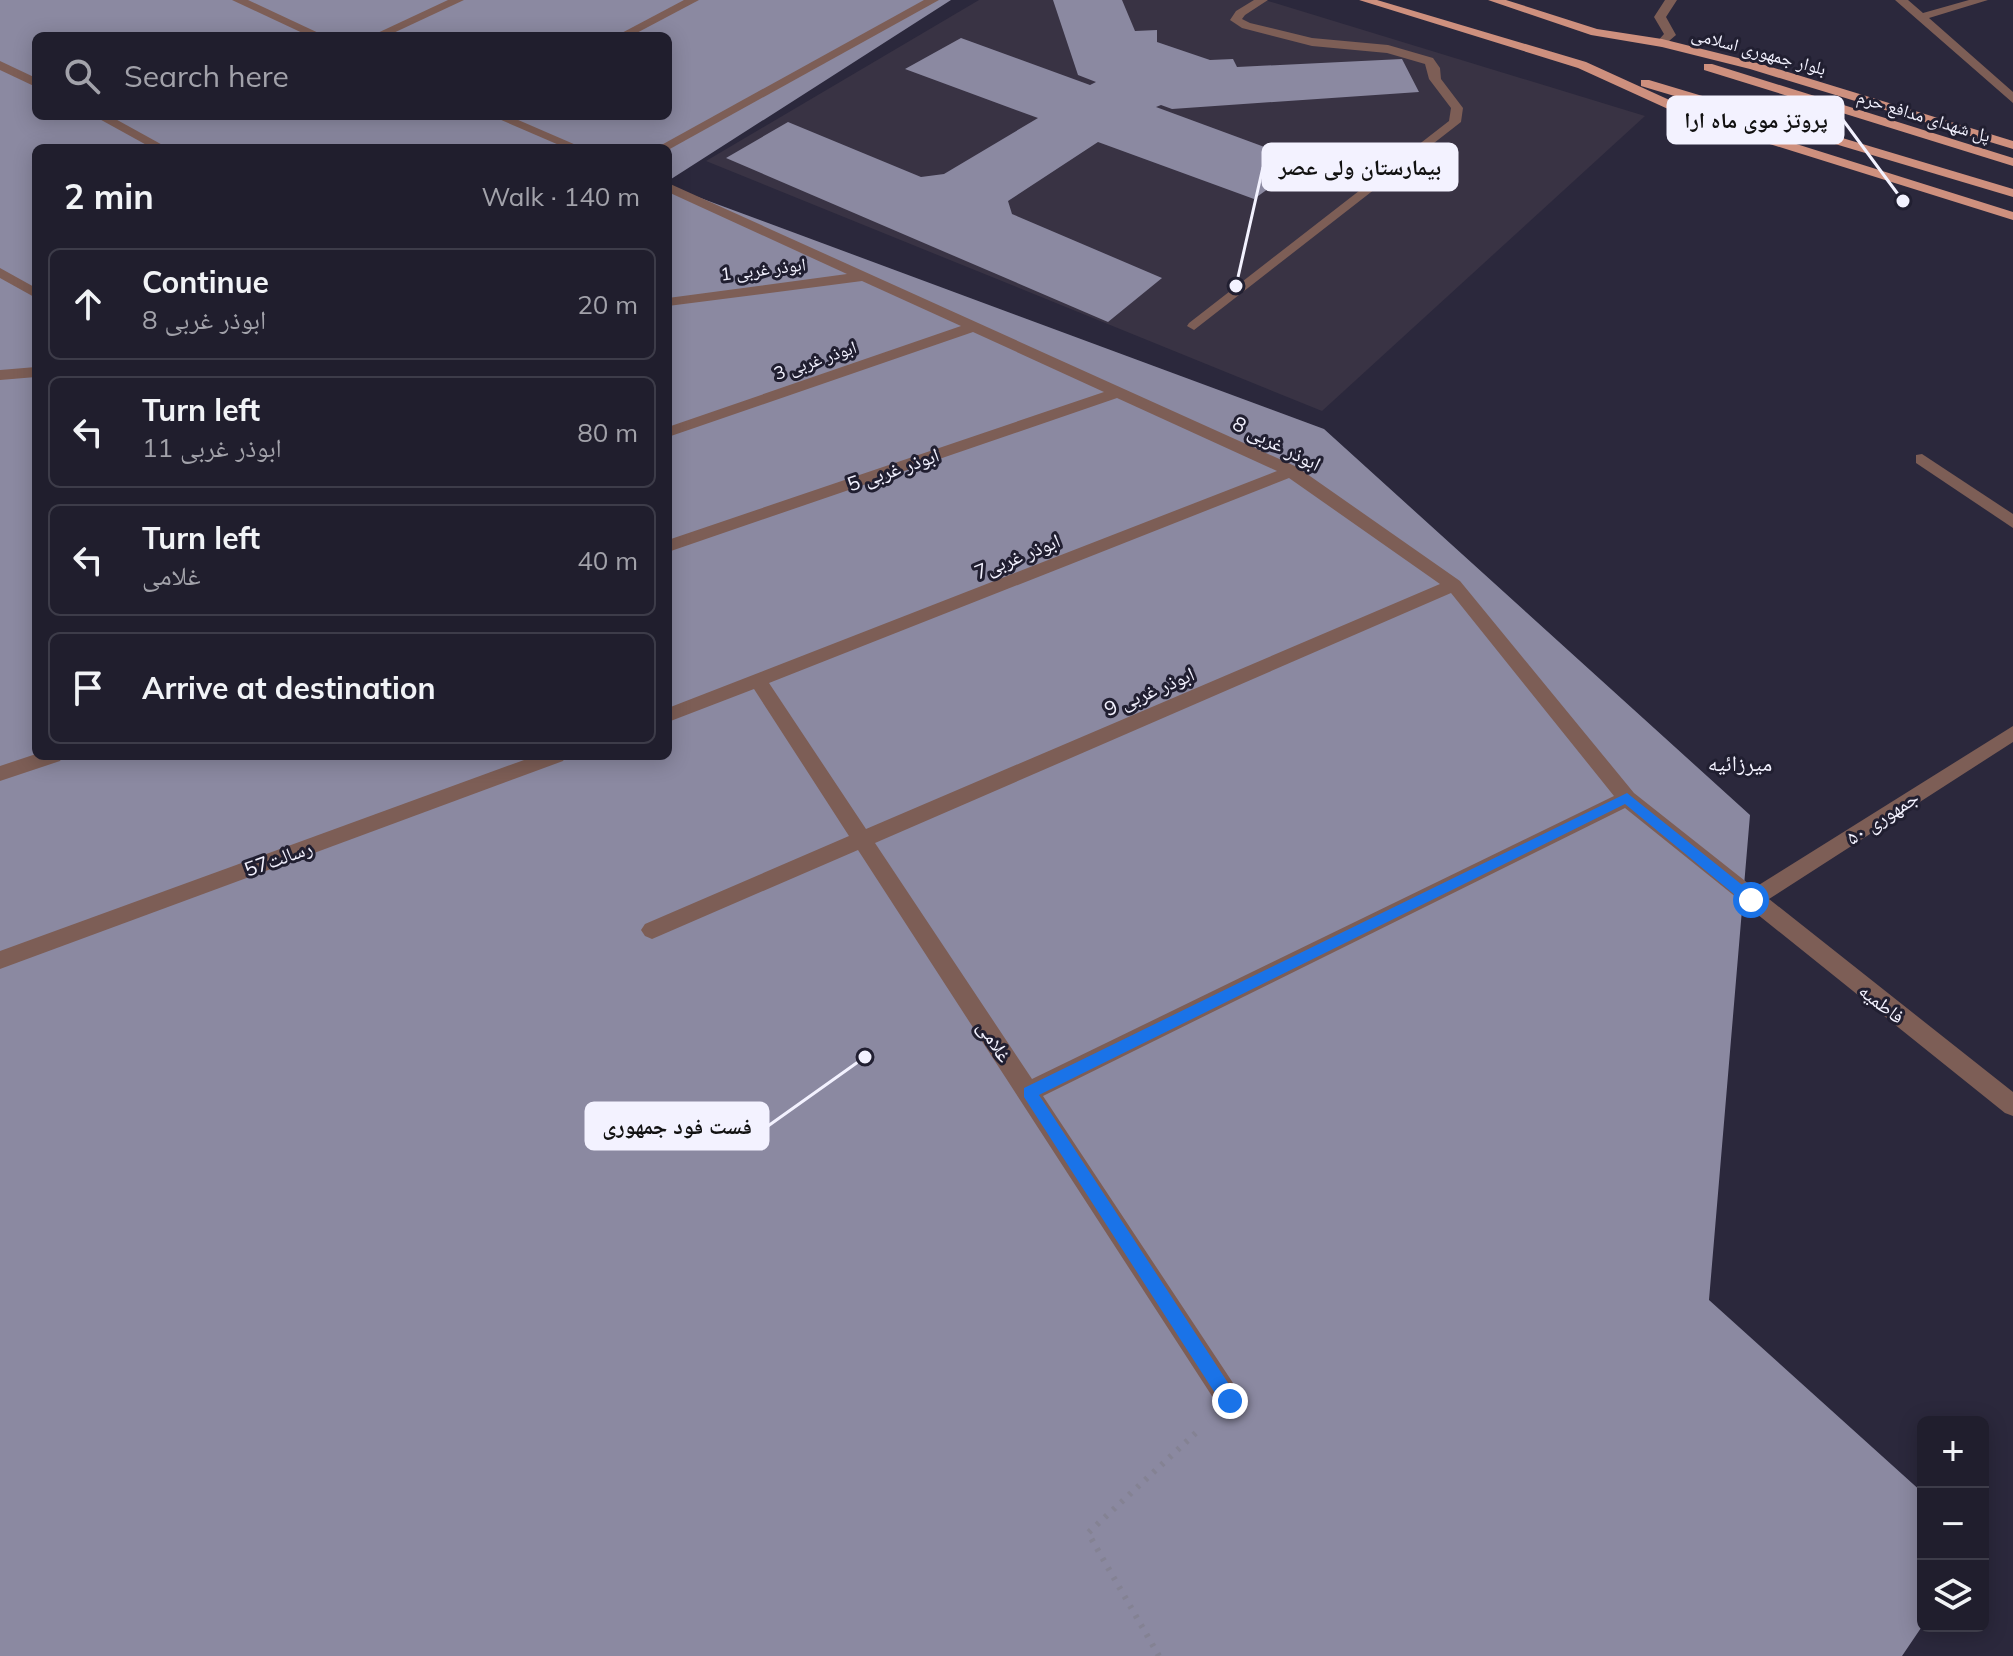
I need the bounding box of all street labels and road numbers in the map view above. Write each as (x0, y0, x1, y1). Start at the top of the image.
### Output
street label: بلوار جمهوری اسلامی (1689, 22, 1829, 80)
street label: پل شهدای مدافع حرم (1854, 85, 1993, 148)
street label: ابوذر غربی 1 (719, 252, 807, 286)
street label: ابوذر غربی 3 (771, 335, 859, 385)
street label: ابوذر غربی 8 (1229, 410, 1325, 476)
street label: ابوذر غربی 5 (844, 442, 942, 496)
street label: ابوذر غربی7 (970, 528, 1064, 584)
street label: ابوذر غربی 9 (1100, 661, 1198, 721)
street label: جمهوری ۵۰ (1841, 784, 1923, 850)
street label: رسالت57 (241, 834, 315, 882)
street label: فاطمیه (1854, 977, 1910, 1029)
street label: غلامی (972, 1015, 1018, 1067)

